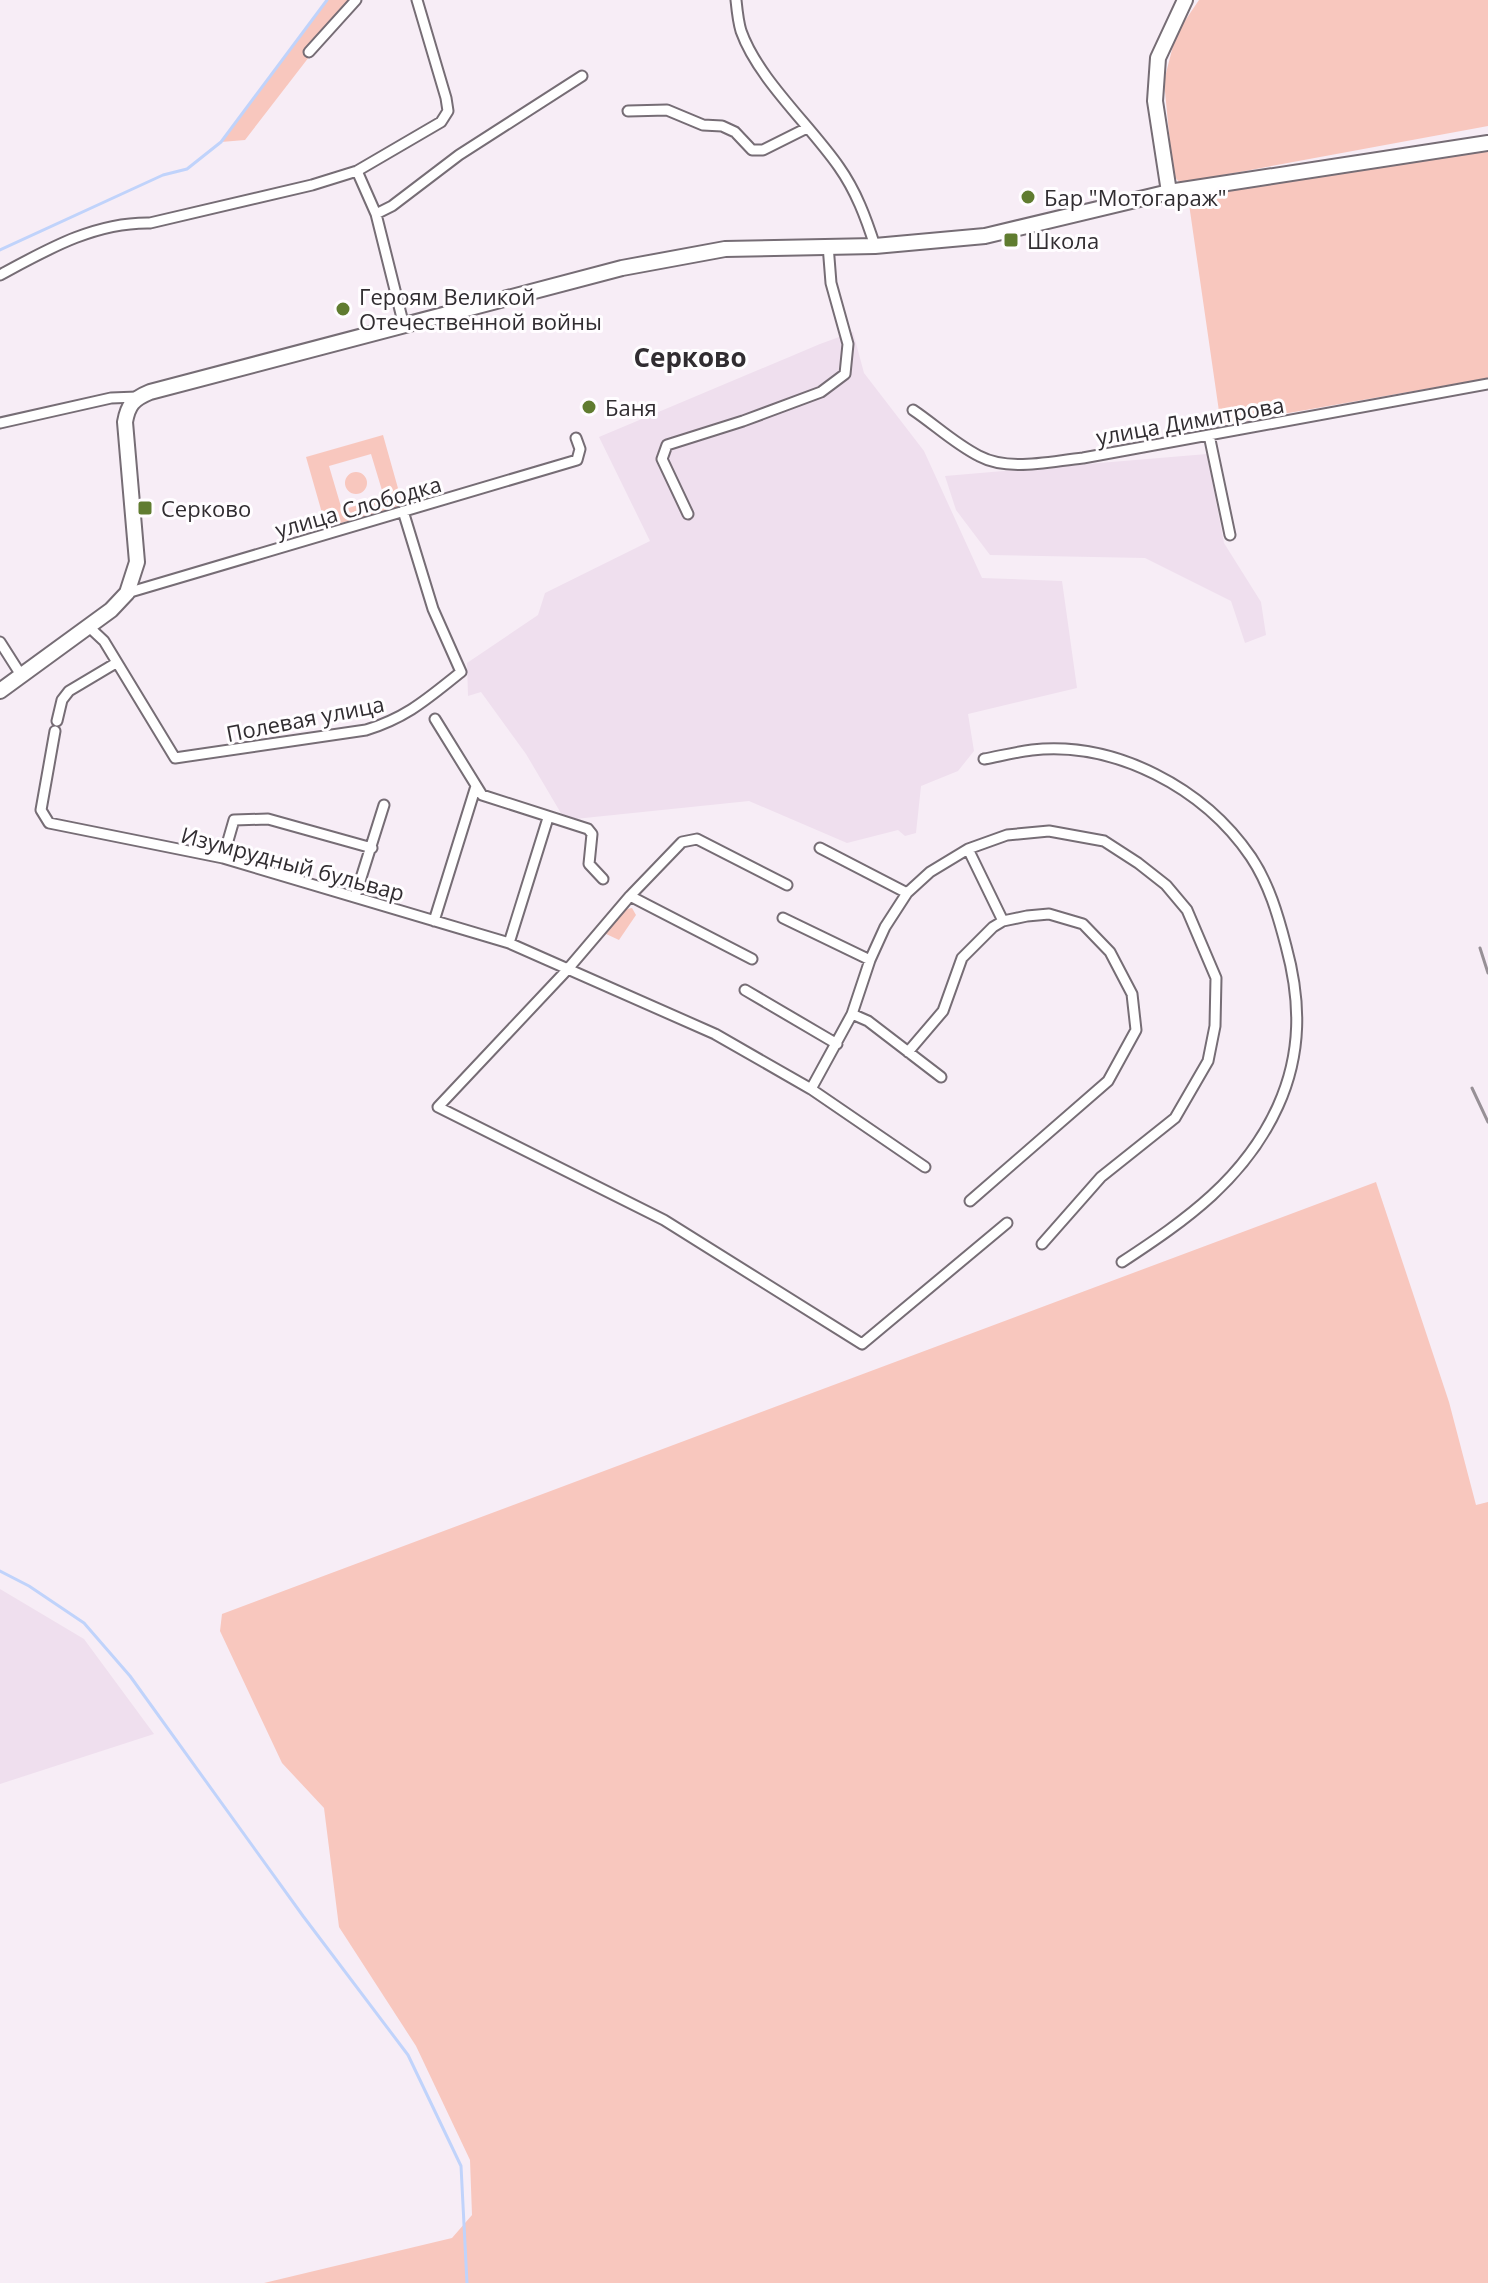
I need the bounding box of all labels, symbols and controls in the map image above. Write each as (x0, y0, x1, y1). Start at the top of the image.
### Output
place label: Бар "Мотогараж" (1044, 182, 1227, 212)
marker: Бар "Мотогараж" (1019, 188, 1037, 206)
place label: Школа (1027, 225, 1099, 255)
marker: Школа (1002, 231, 1020, 249)
place label: Героям Великой Отечественной войны (359, 281, 602, 336)
marker: Героям Великой Отечественной войны (334, 300, 352, 318)
district label: Серково (633, 339, 747, 375)
street label: улица Димитрова (1094, 389, 1286, 451)
place label: Баня (605, 392, 657, 422)
marker: Баня (580, 398, 598, 416)
street label: улица Слободка (271, 468, 445, 544)
place label: Серково (161, 493, 251, 523)
marker: Серково (136, 499, 154, 517)
street label: Полевая улица (223, 688, 387, 748)
street label: Изумрудный бульвар (178, 819, 408, 907)

